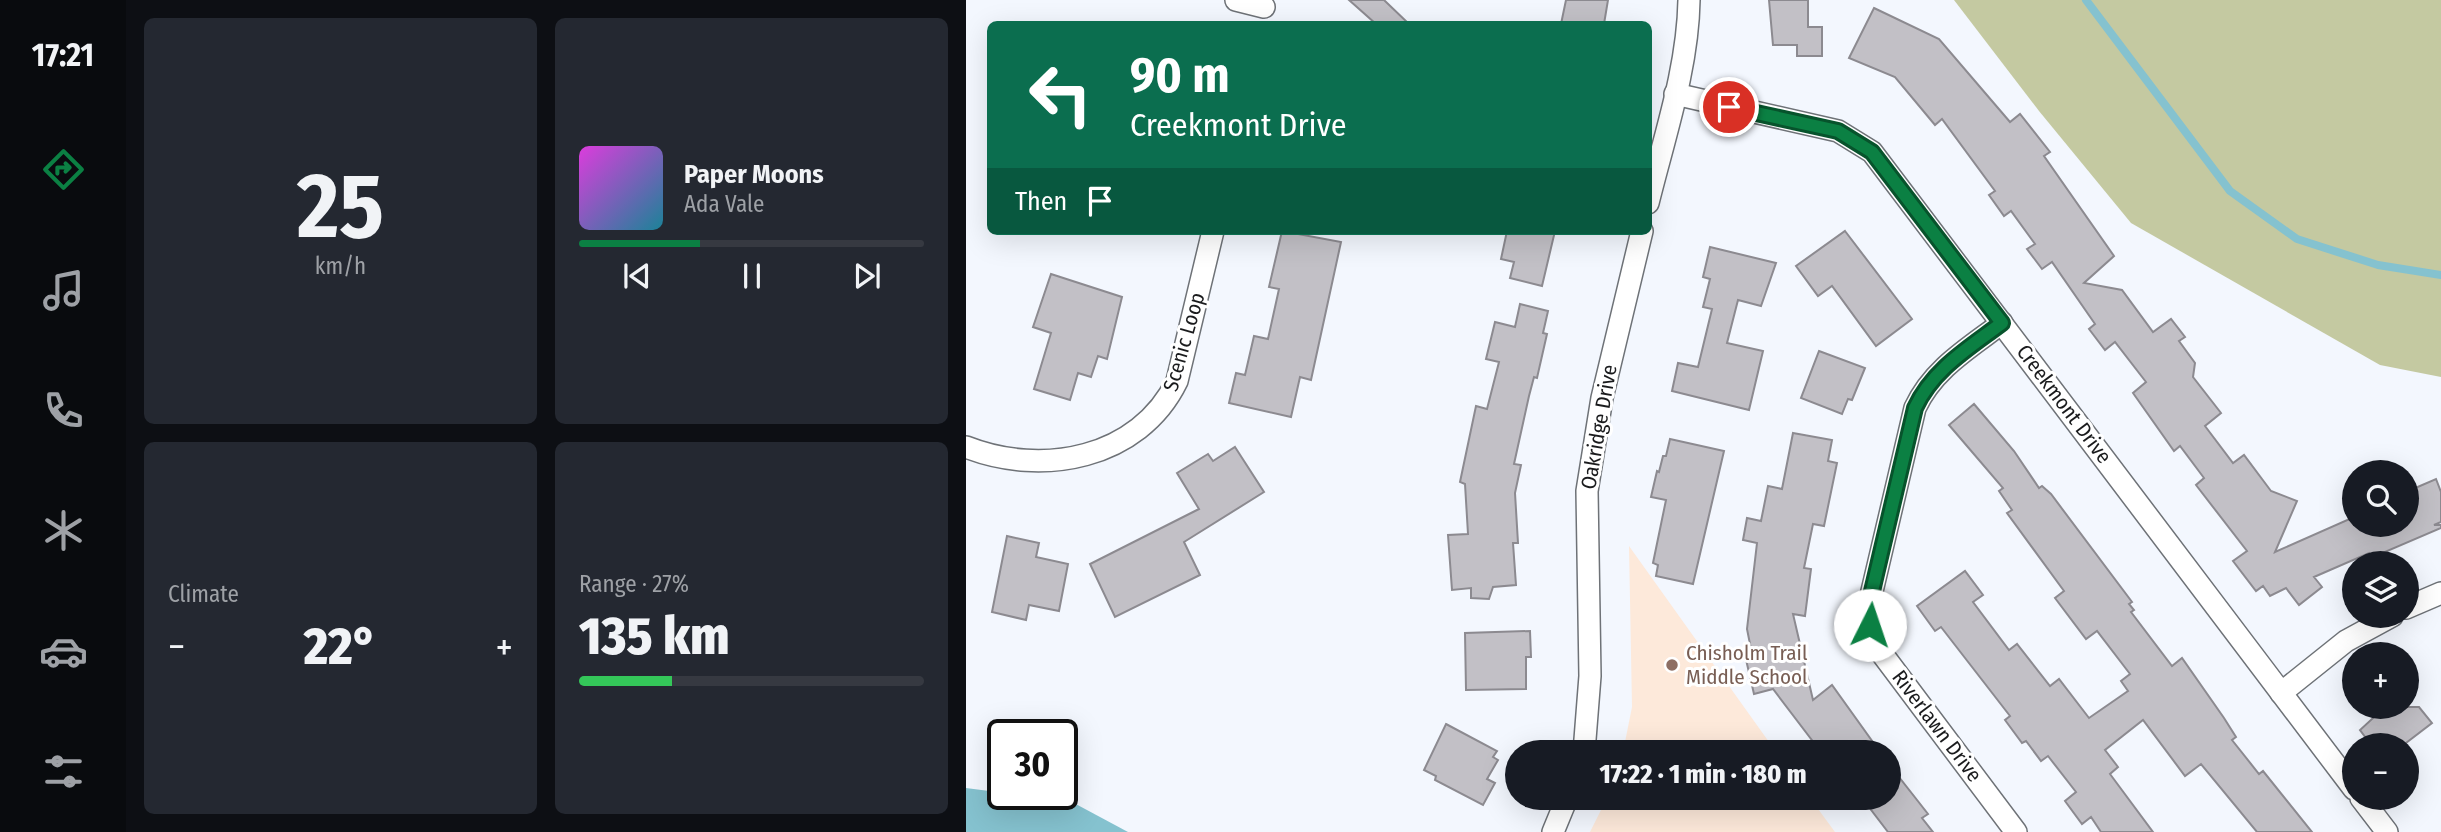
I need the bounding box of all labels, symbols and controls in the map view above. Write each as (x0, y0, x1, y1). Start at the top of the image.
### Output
text: 17:21 (32, 36, 94, 74)
text: 90 m (1130, 46, 1230, 105)
icon: left (1015, 49, 1106, 140)
pin (1699, 77, 1759, 137)
icon: arrive (1710, 88, 1748, 126)
text: Creekmont Drive (1130, 106, 1347, 144)
icon: directions (39, 145, 88, 194)
text: 25 (297, 152, 384, 261)
text: Paper Moons (684, 159, 824, 190)
icon: arrive (1081, 182, 1119, 220)
text: Then (1015, 186, 1067, 217)
text: Ada Vale (684, 190, 764, 218)
text: km/h (315, 252, 366, 280)
icon: previous (618, 257, 656, 295)
icon: pause (733, 257, 771, 295)
icon: next (848, 257, 886, 295)
icon: music (39, 266, 88, 315)
street label: Scenic Loop (1157, 290, 1211, 394)
street label: Creekmont Drive (2011, 339, 2117, 469)
street label: Oakridge Drive (1575, 363, 1623, 491)
icon: phone (39, 386, 88, 435)
map controls (2342, 460, 2419, 810)
button: search (2342, 460, 2419, 537)
icon: climate (39, 506, 88, 555)
button: layers (2342, 551, 2419, 628)
text: Range · 27% (579, 570, 689, 598)
text: Climate (168, 580, 239, 608)
position arrow (1833, 588, 1907, 662)
text: 135 km (579, 605, 730, 668)
text: 22° (304, 615, 377, 678)
text: − (168, 624, 185, 670)
text: + (496, 624, 513, 670)
icon: car (39, 627, 88, 676)
place label: Chisholm Trail Middle School (1686, 640, 1808, 690)
button: + (2342, 642, 2419, 719)
marker: Chisholm Trail Middle School (1664, 657, 1680, 673)
street label: Riverlawn Drive (1886, 665, 1988, 787)
speed limit sign: 30 (987, 719, 1078, 810)
button: − (2342, 733, 2419, 810)
icon: filters (39, 747, 88, 796)
text: 17:22 · 1 min · 180 m (1600, 759, 1806, 790)

